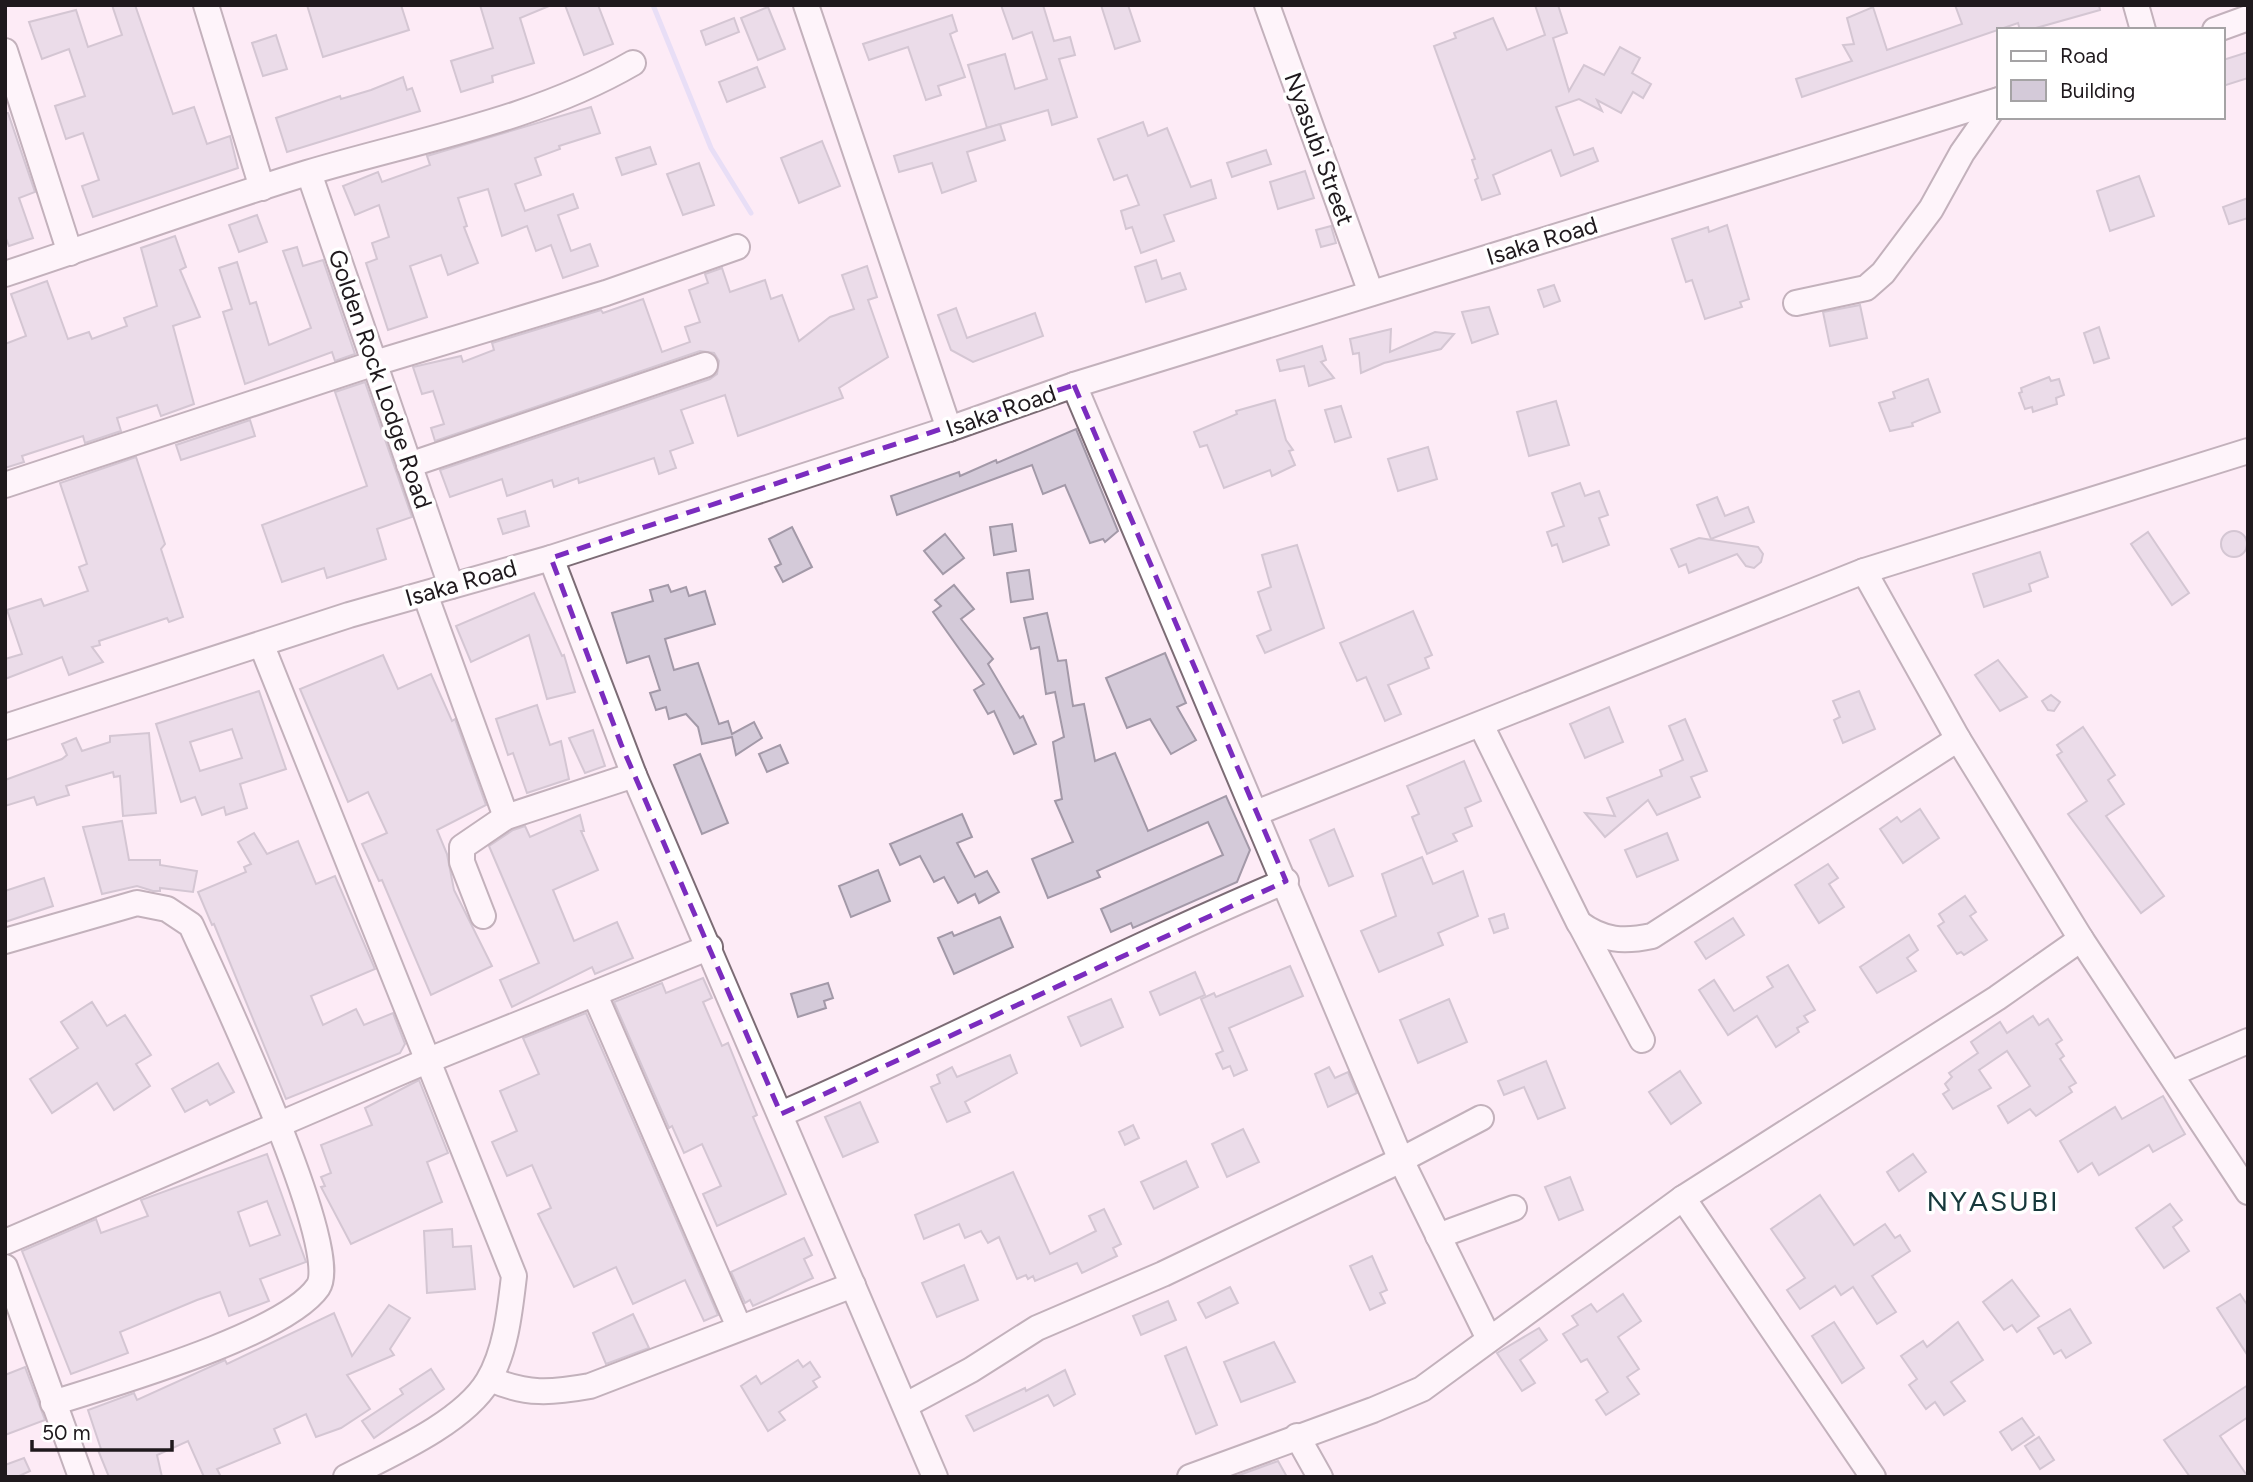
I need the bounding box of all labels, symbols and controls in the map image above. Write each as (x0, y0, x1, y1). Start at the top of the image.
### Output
legend (1997, 28, 2225, 119)
text: Road (2060, 43, 2108, 68)
street label: Nyasubi Street (1278, 68, 1361, 229)
text: Building (2060, 78, 2135, 103)
street label: Isaka Road (1483, 210, 1601, 271)
street label: Golden Rock Lodge Road (322, 245, 439, 512)
street label: Isaka Road (942, 378, 1060, 443)
street label: Isaka Road (402, 553, 520, 612)
district label: NYASUBI (1926, 1184, 2060, 1218)
scale bar (32, 1408, 172, 1452)
text: 50 m (42, 1420, 91, 1445)

